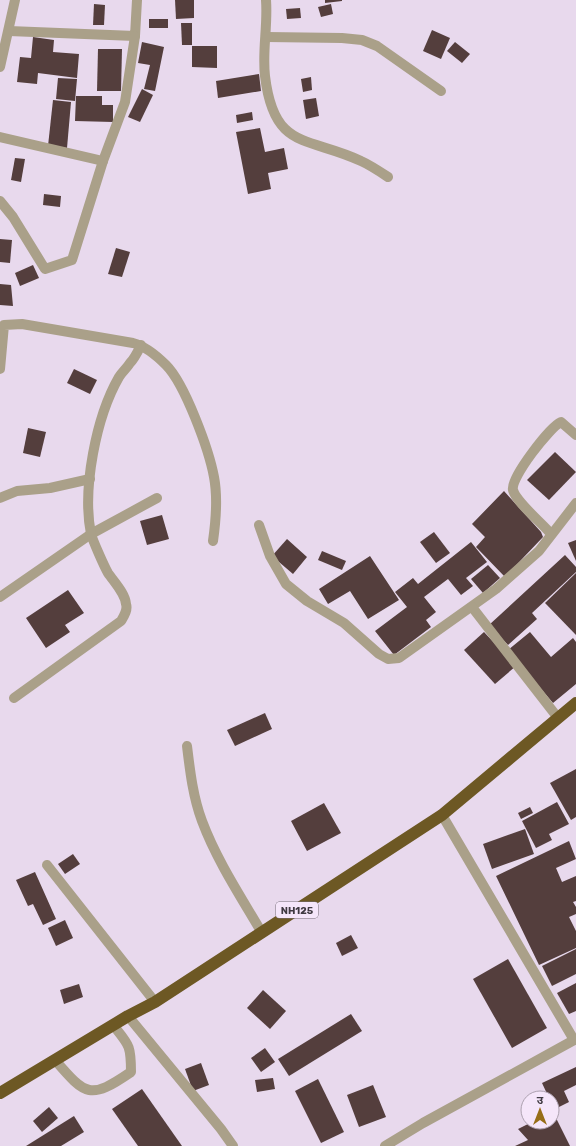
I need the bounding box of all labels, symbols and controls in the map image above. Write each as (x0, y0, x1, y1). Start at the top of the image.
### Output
road number: NH125 (276, 902, 318, 918)
north arrow (520, 1090, 560, 1130)
text: उ (537, 1094, 544, 1107)

